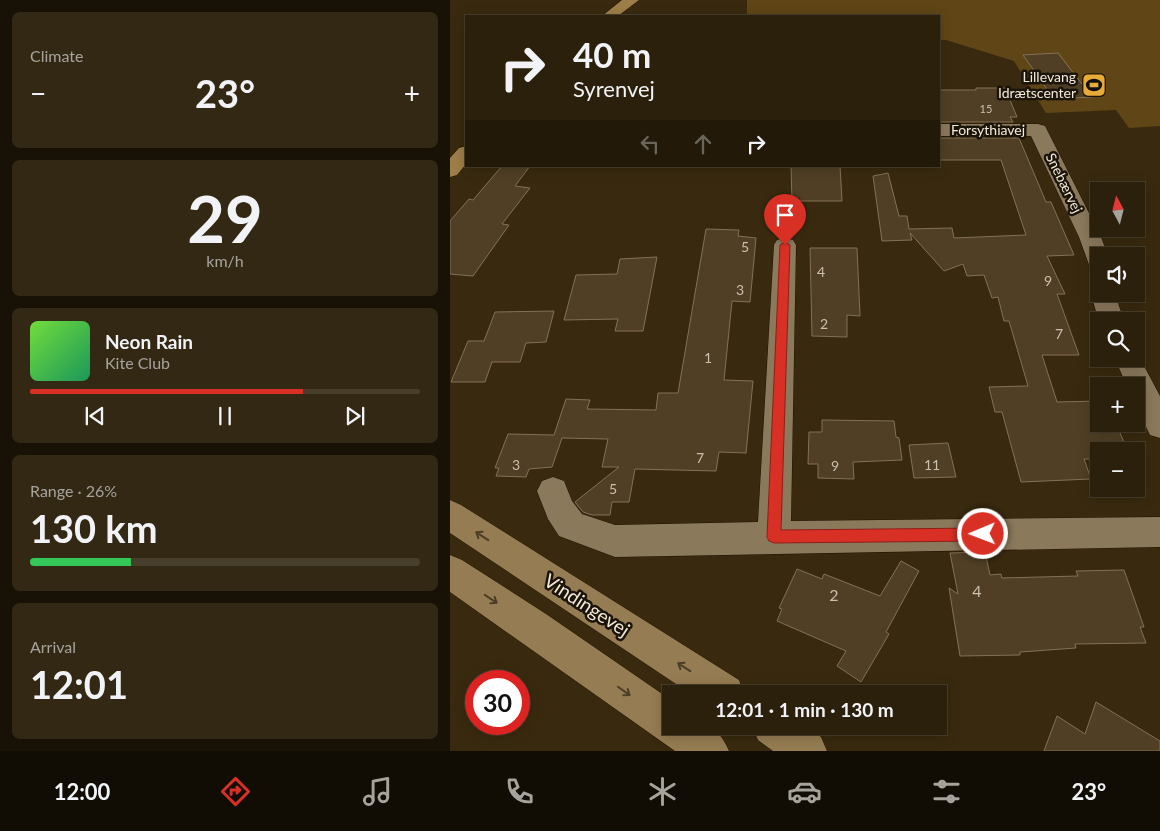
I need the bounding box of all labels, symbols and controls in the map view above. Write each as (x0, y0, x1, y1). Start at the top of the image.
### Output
text: 40 m (573, 33, 651, 75)
icon: right (490, 35, 555, 100)
text: Climate (30, 46, 83, 65)
place label: Lillevang Idrætscenter (998, 68, 1076, 101)
text: 23° (195, 70, 255, 116)
sports icon: Lillevang Idrætscenter (1081, 72, 1107, 98)
text: Syrenvej (573, 75, 655, 102)
text: − (30, 76, 46, 110)
text: + (404, 76, 420, 110)
house number: 15 (980, 102, 992, 115)
street label: Forsythiavej (951, 121, 1025, 138)
icon: left (636, 130, 664, 158)
icon: ahead (689, 130, 717, 158)
icon: right (742, 130, 770, 158)
street label: Snebærvej (1043, 150, 1086, 216)
text: 29 (187, 179, 263, 257)
north arrow (1090, 182, 1145, 238)
map controls (1090, 182, 1145, 497)
pin (764, 194, 806, 245)
icon: arrive (771, 201, 799, 229)
house number: 5 (741, 238, 749, 255)
button: sound (1090, 247, 1145, 302)
text: km/h (206, 251, 244, 270)
house number: 4 (817, 263, 825, 280)
house number: 9 (1044, 272, 1052, 289)
house number: 3 (736, 281, 744, 298)
button: search (1090, 312, 1145, 367)
house number: 2 (820, 315, 828, 332)
house number: 7 (1055, 325, 1063, 342)
text: Neon Rain (105, 330, 193, 353)
house number: 1 (704, 349, 712, 366)
text: Kite Club (105, 353, 170, 372)
button: + (1090, 377, 1145, 432)
icon: previous (81, 402, 109, 430)
icon: pause (211, 402, 239, 430)
icon: next (341, 402, 369, 430)
button: − (1090, 442, 1145, 497)
house number: 7 (696, 449, 704, 466)
house number: 3 (512, 456, 520, 473)
house number: 11 (924, 456, 940, 473)
house number: 9 (831, 457, 839, 474)
house number: 5 (609, 480, 617, 497)
text: Range · 26% (30, 481, 117, 500)
text: 130 km (30, 505, 158, 551)
position arrow (956, 507, 1008, 559)
one-way arrow (475, 531, 489, 541)
street label: Vindingevej (540, 568, 634, 641)
house number: 4 (972, 581, 982, 600)
house number: 2 (829, 585, 839, 604)
one-way arrow (483, 594, 497, 604)
text: Arrival (30, 637, 76, 656)
text: 12:01 (30, 661, 128, 707)
one-way arrow (677, 662, 691, 672)
speed limit sign: 30 (465, 670, 530, 735)
one-way arrow (617, 686, 631, 696)
text: 12:01 · 1 min · 130 m (715, 698, 894, 721)
icon: directions (218, 774, 253, 809)
icon: music (360, 774, 395, 809)
icon: phone (502, 774, 537, 809)
icon: climate (645, 774, 680, 809)
icon: car (787, 774, 822, 809)
icon: filters (929, 774, 964, 809)
text: 12:00 (54, 778, 110, 805)
text: 23° (1072, 778, 1106, 805)

